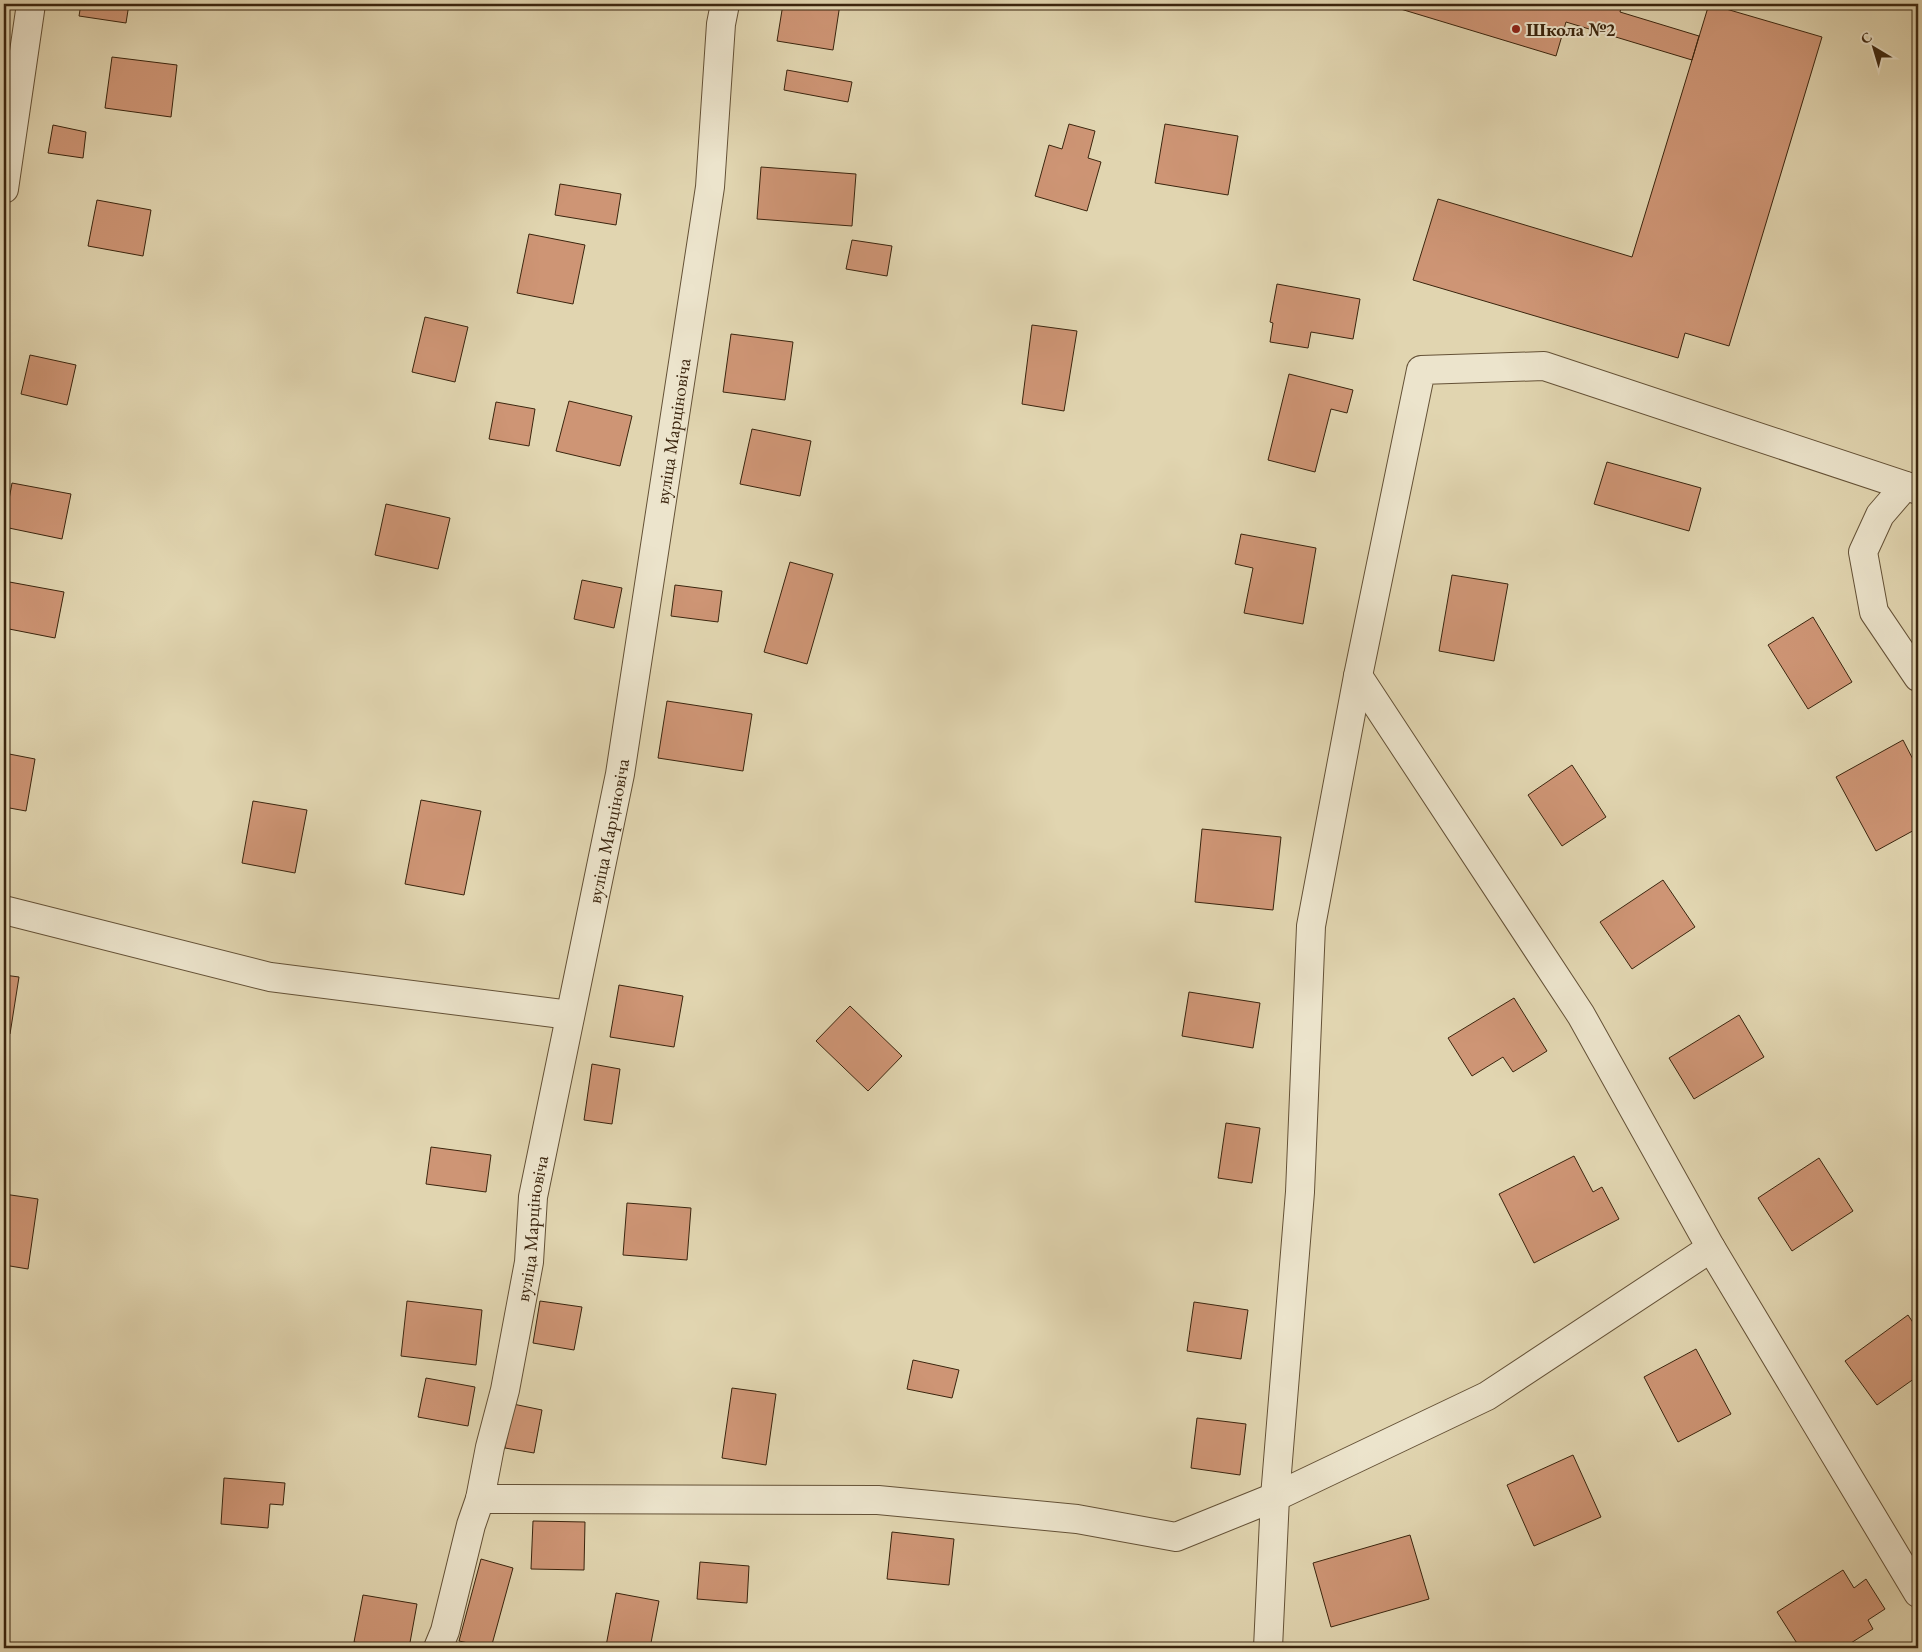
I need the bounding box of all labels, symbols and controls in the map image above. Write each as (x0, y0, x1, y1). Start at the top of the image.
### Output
place label: Школа №2 (1526, 17, 1616, 42)
north arrow (1850, 22, 1900, 72)
marker: Школа №2 (1510, 23, 1522, 35)
text: С (1857, 28, 1876, 48)
street label: вуліца Марціновіча (649, 356, 696, 506)
street label: вуліца Марціновіча (581, 756, 635, 906)
street label: вуліца Марціновіча (509, 1153, 554, 1303)

